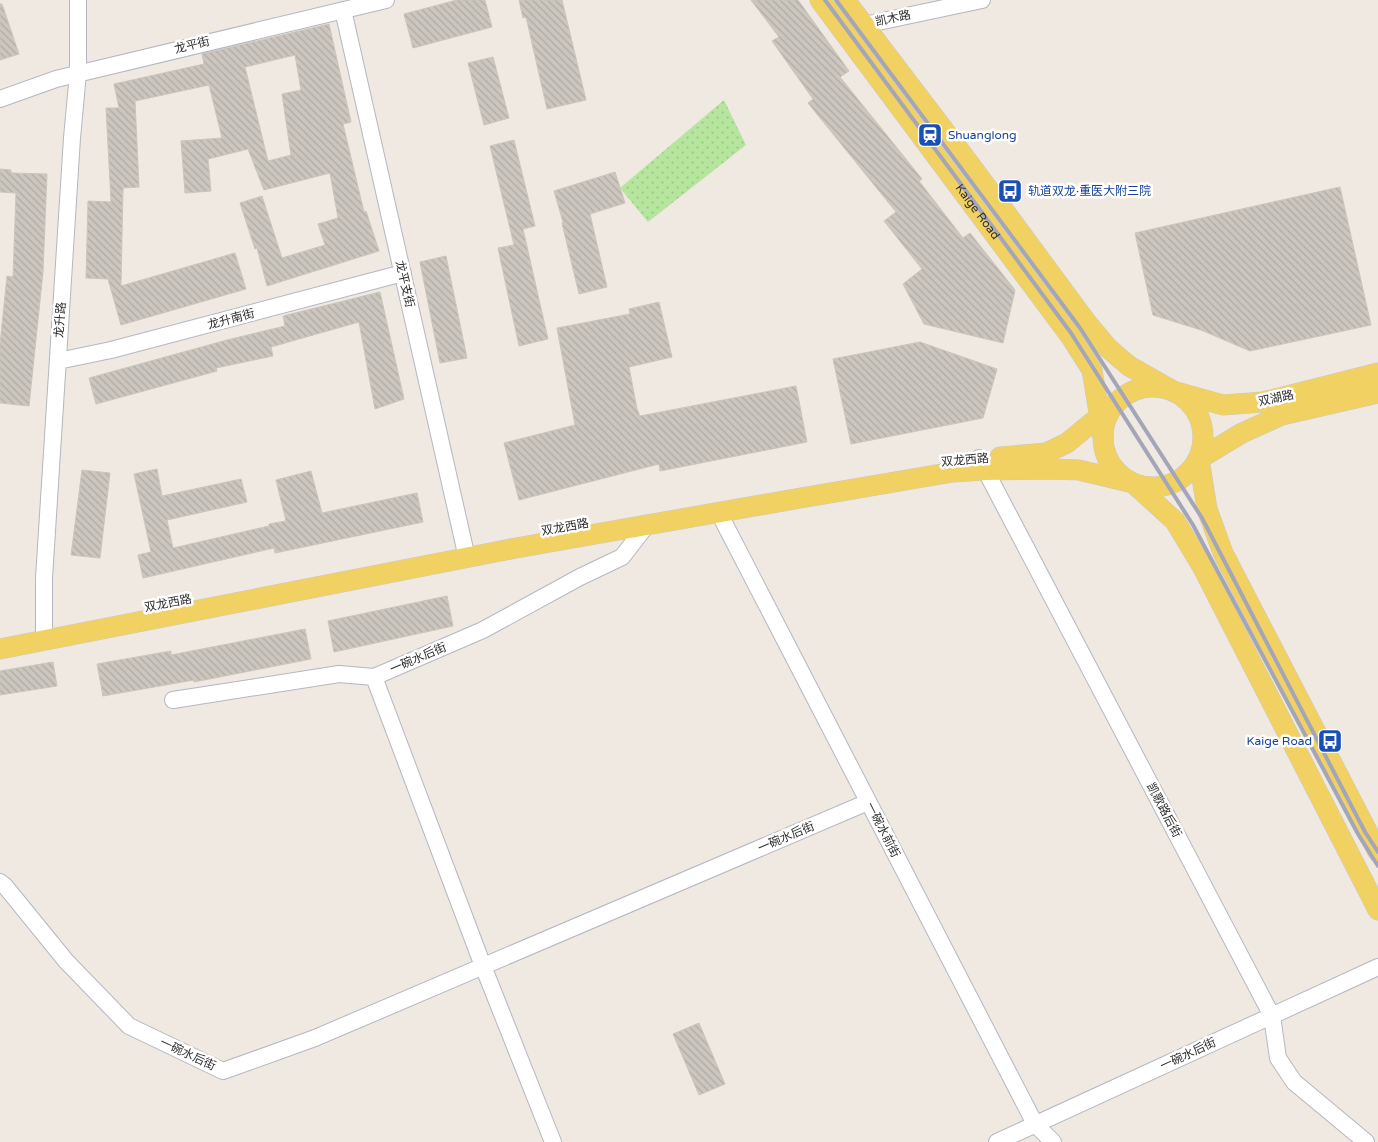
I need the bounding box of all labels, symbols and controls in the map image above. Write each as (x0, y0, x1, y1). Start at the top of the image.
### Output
street label: 凯木路 (874, 7, 912, 29)
street label: 龙平街 (173, 34, 211, 56)
station icon: Shuanglong (917, 122, 943, 148)
place label: Shuanglong (948, 128, 1017, 142)
bus stop icon: 轨道双龙·重医大附三院 (997, 178, 1023, 204)
street label: Kaige Road (953, 181, 1003, 242)
place label: 轨道双龙·重医大附三院 (1028, 184, 1151, 198)
street label: 龙平支街 (393, 259, 417, 309)
street label: 龙升路 (52, 302, 68, 338)
street label: 龙升南街 (206, 306, 256, 332)
street label: 双湖路 (1257, 387, 1295, 409)
street label: 双龙西路 (940, 451, 990, 469)
street label: 双龙西路 (540, 516, 590, 538)
street label: 双龙西路 (143, 592, 193, 614)
street label: 一碗水后街 (388, 640, 448, 676)
bus stop icon: Kaige Road (1317, 728, 1343, 754)
place label: Kaige Road (1247, 734, 1312, 748)
street label: 凯歌路后街 (1144, 780, 1184, 840)
street label: 一碗水前街 (863, 800, 903, 860)
street label: 一碗水后街 (756, 819, 816, 855)
street label: 一碗水后街 (158, 1035, 218, 1073)
street label: 一碗水后街 (1158, 1035, 1218, 1073)

